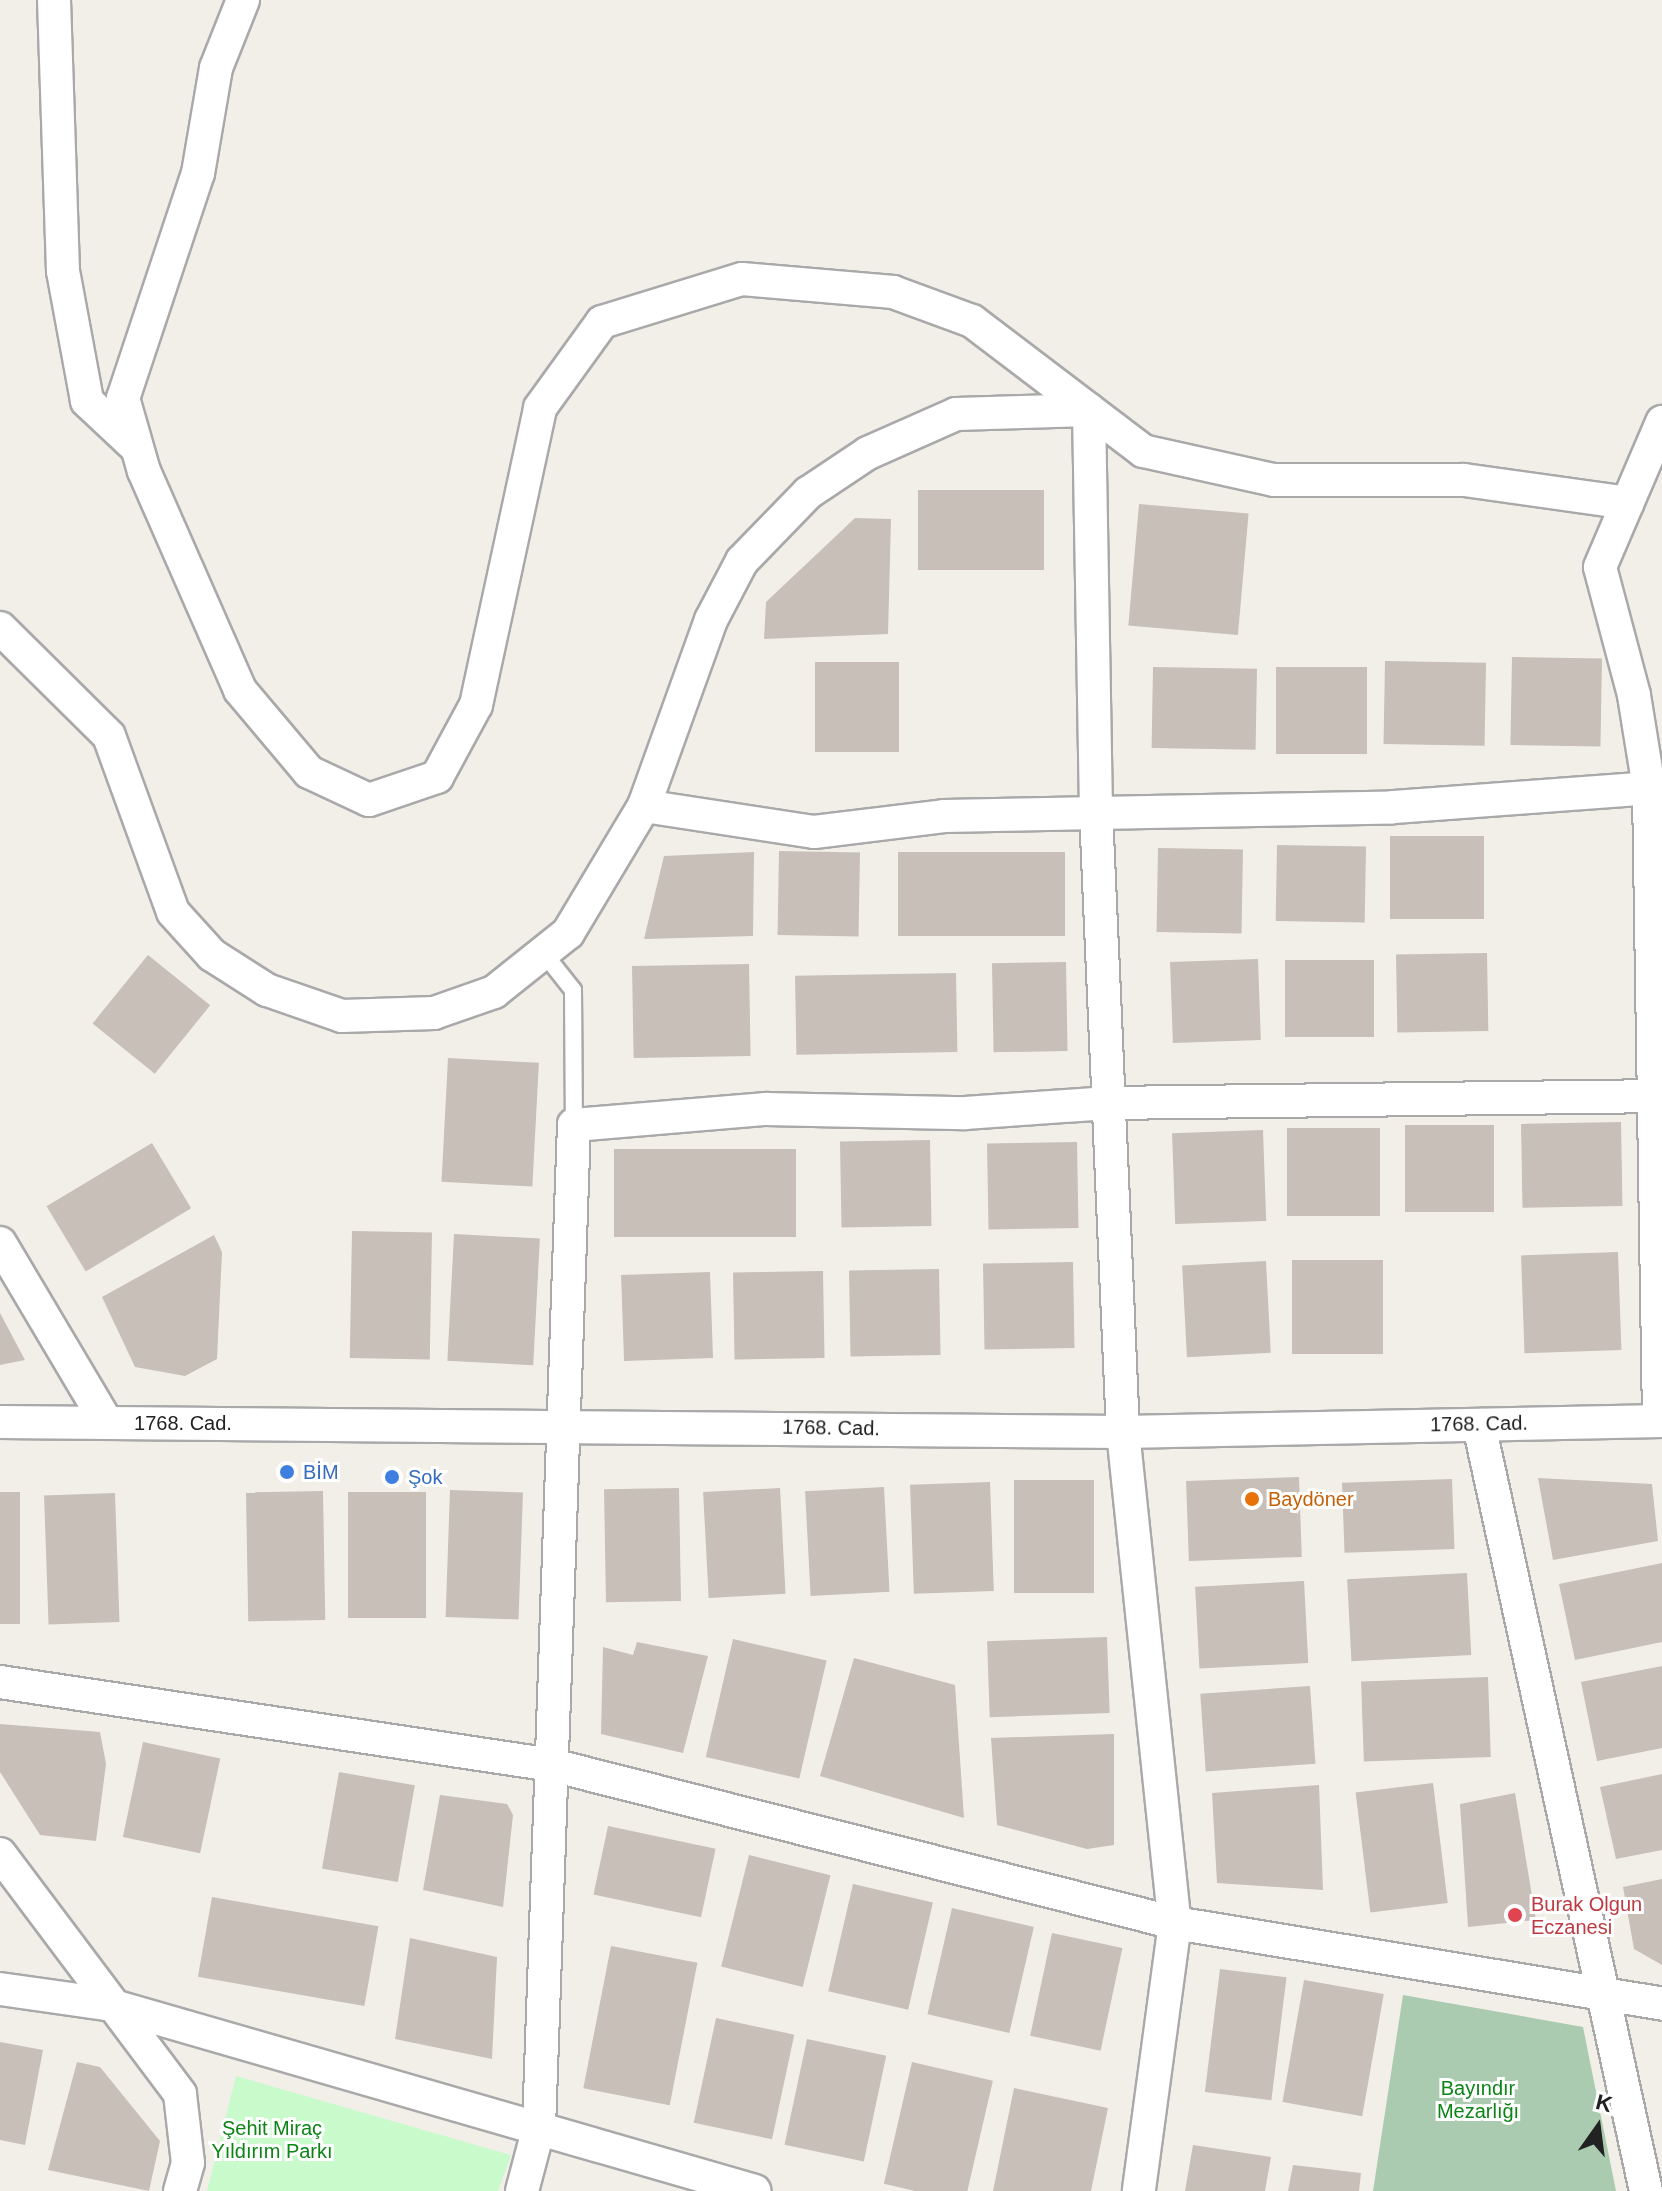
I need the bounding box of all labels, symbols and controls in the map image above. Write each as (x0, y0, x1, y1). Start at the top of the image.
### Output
street label: 1768. Cad. (134, 1411, 232, 1435)
street label: 1768. Cad. (1430, 1411, 1528, 1437)
street label: 1768. Cad. (782, 1415, 880, 1441)
place label: BİM (303, 1460, 339, 1484)
marker: BİM (278, 1463, 296, 1481)
place label: Şok (408, 1465, 442, 1489)
marker: Şok (383, 1468, 401, 1486)
place label: Baydöner (1268, 1487, 1354, 1511)
marker: Baydöner (1243, 1490, 1261, 1508)
place label: Burak Olgun Eczanesi (1531, 1892, 1642, 1939)
marker: Burak Olgun Eczanesi (1506, 1906, 1524, 1924)
park label: Bayındır Mezarlığı (1437, 2076, 1519, 2123)
north arrow (1558, 2087, 1638, 2167)
text: K (1593, 2089, 1615, 2117)
park label: Şehit Miraç Yıldırım Parkı (211, 2116, 333, 2163)

